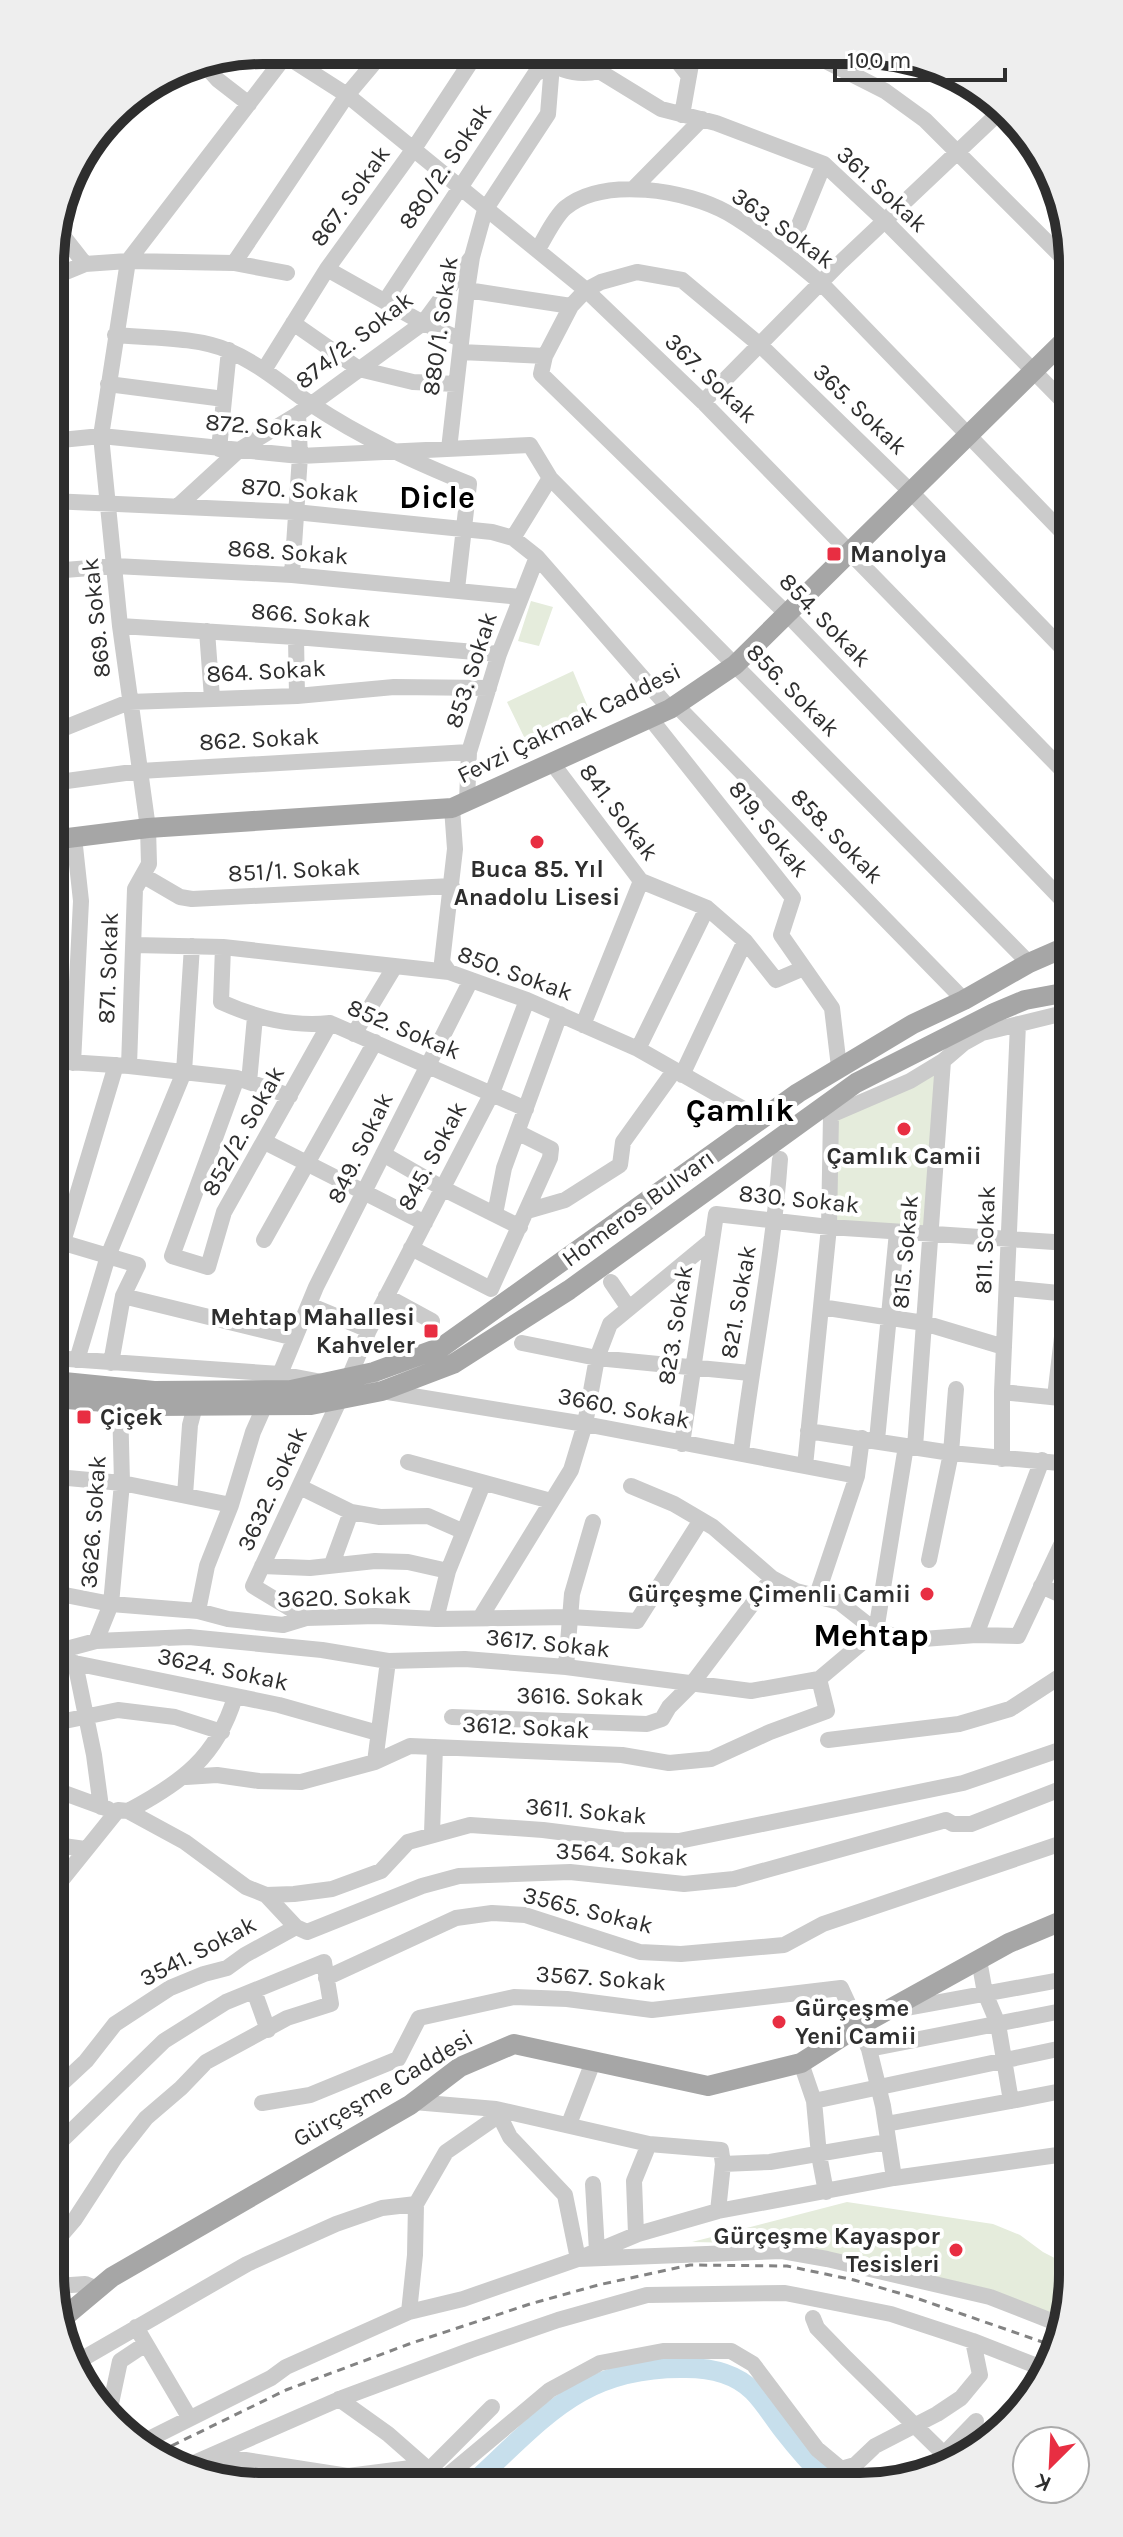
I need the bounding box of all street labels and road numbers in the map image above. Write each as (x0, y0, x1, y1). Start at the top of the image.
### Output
street label: 880/2. Sokak (393, 98, 497, 234)
street label: 867. Sokak (304, 140, 396, 252)
street label: 361. Sokak (831, 140, 933, 238)
street label: 363. Sokak (726, 181, 840, 275)
street label: 880/1. Sokak (416, 255, 464, 397)
street label: 874/2. Sokak (290, 285, 418, 395)
street label: 367. Sokak (659, 327, 763, 429)
street label: 365. Sokak (807, 357, 913, 461)
street label: 872. Sokak (204, 408, 324, 444)
street label: 870. Sokak (240, 472, 360, 508)
street label: 868. Sokak (227, 534, 349, 570)
street label: 869. Sokak (76, 557, 116, 679)
street label: 854. Sokak (773, 567, 877, 673)
street label: 866. Sokak (250, 597, 372, 633)
street label: 853. Sokak (439, 608, 503, 732)
street label: 856. Sokak (741, 638, 845, 742)
street label: 864. Sokak (205, 654, 327, 688)
street label: Fevzi Çakmak Caddesi (453, 657, 685, 789)
street label: 862. Sokak (198, 722, 320, 756)
street label: 841. Sokak (574, 758, 664, 866)
street label: 819. Sokak (723, 775, 815, 883)
street label: 858. Sokak (785, 783, 889, 889)
street label: 851/1. Sokak (227, 853, 361, 887)
street label: 871. Sokak (92, 912, 124, 1024)
street label: 850. Sokak (454, 939, 576, 1007)
street label: 852. Sokak (343, 993, 465, 1065)
street label: 852/2. Sokak (196, 1061, 290, 1201)
street label: 849. Sokak (321, 1088, 399, 1208)
street label: 845. Sokak (392, 1097, 472, 1215)
street label: Homeros Bulvarı (556, 1143, 720, 1273)
street label: 830. Sokak (737, 1179, 861, 1219)
street label: 811. Sokak (969, 1185, 1001, 1295)
street label: 815. Sokak (886, 1194, 924, 1310)
street label: 821. Sokak (714, 1243, 762, 1361)
street label: 823. Sokak (652, 1263, 698, 1387)
street label: 3660. Sokak (556, 1381, 692, 1435)
street label: 3632. Sokak (231, 1422, 313, 1556)
street label: 3626. Sokak (74, 1454, 112, 1590)
street label: 3620. Sokak (277, 1581, 411, 1613)
street label: 3617. Sokak (484, 1623, 612, 1663)
street label: 3624. Sokak (155, 1641, 291, 1697)
street label: 3616. Sokak (516, 1681, 644, 1711)
street label: 3612. Sokak (462, 1710, 590, 1744)
street label: 3611. Sokak (524, 1792, 648, 1830)
street label: 3564. Sokak (555, 1837, 689, 1871)
street label: 3565. Sokak (520, 1880, 656, 1940)
street label: 3541. Sokak (135, 1910, 261, 1992)
street label: 3567. Sokak (535, 1959, 667, 1997)
street label: Gürçeşme Caddesi (288, 2023, 478, 2153)

